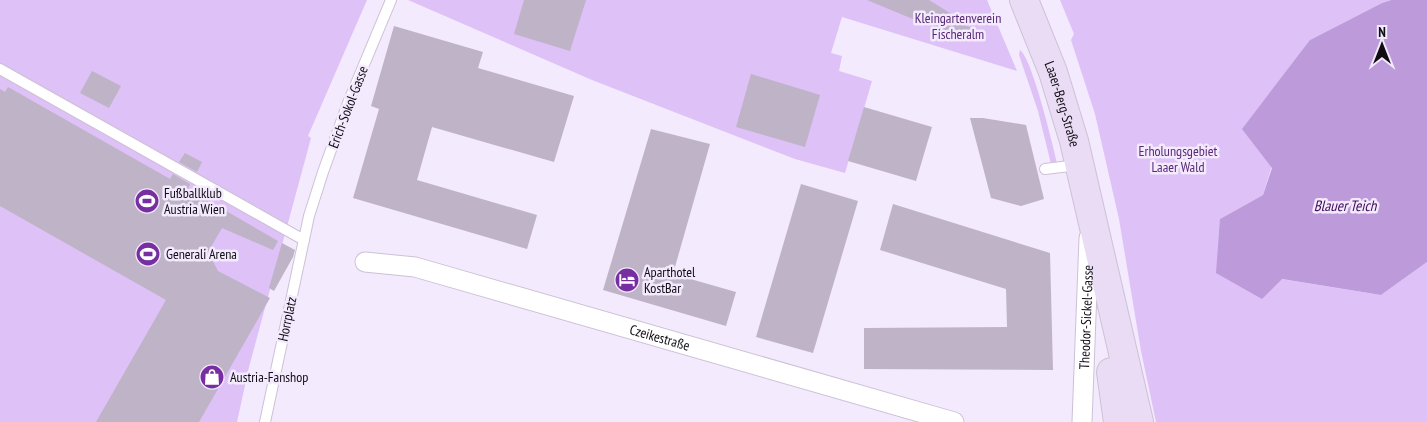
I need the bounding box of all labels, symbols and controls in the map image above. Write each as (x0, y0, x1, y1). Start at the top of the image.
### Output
park label: Kleingartenverein Fischeralm (915, 9, 1001, 43)
north arrow (1357, 20, 1407, 70)
text: N (1378, 23, 1386, 41)
street label: Laaer-Berg-Straße (1041, 58, 1084, 149)
street label: Erich-Sokol-Gasse (324, 63, 372, 151)
park label: Erholungsgebiet Laaer Wald (1139, 142, 1218, 176)
place label: Fußballklub Austria Wien (164, 184, 225, 218)
sports icon: Fußballklub Austria Wien (134, 188, 160, 214)
water label: Blauer Teich (1314, 196, 1378, 215)
sports icon: Generali Arena (135, 241, 161, 267)
place label: Generali Arena (166, 245, 237, 263)
place label: Aparthotel KostBar (644, 263, 696, 297)
street label: Theodor-Sickel-Gasse (1075, 264, 1097, 370)
hotel icon: Aparthotel KostBar (614, 267, 640, 293)
street label: Horrplatz (274, 295, 300, 343)
street label: Czeikestraße (628, 320, 692, 355)
shop icon: Austria-Fanshop (199, 364, 225, 390)
place label: Austria-Fanshop (230, 368, 308, 386)

